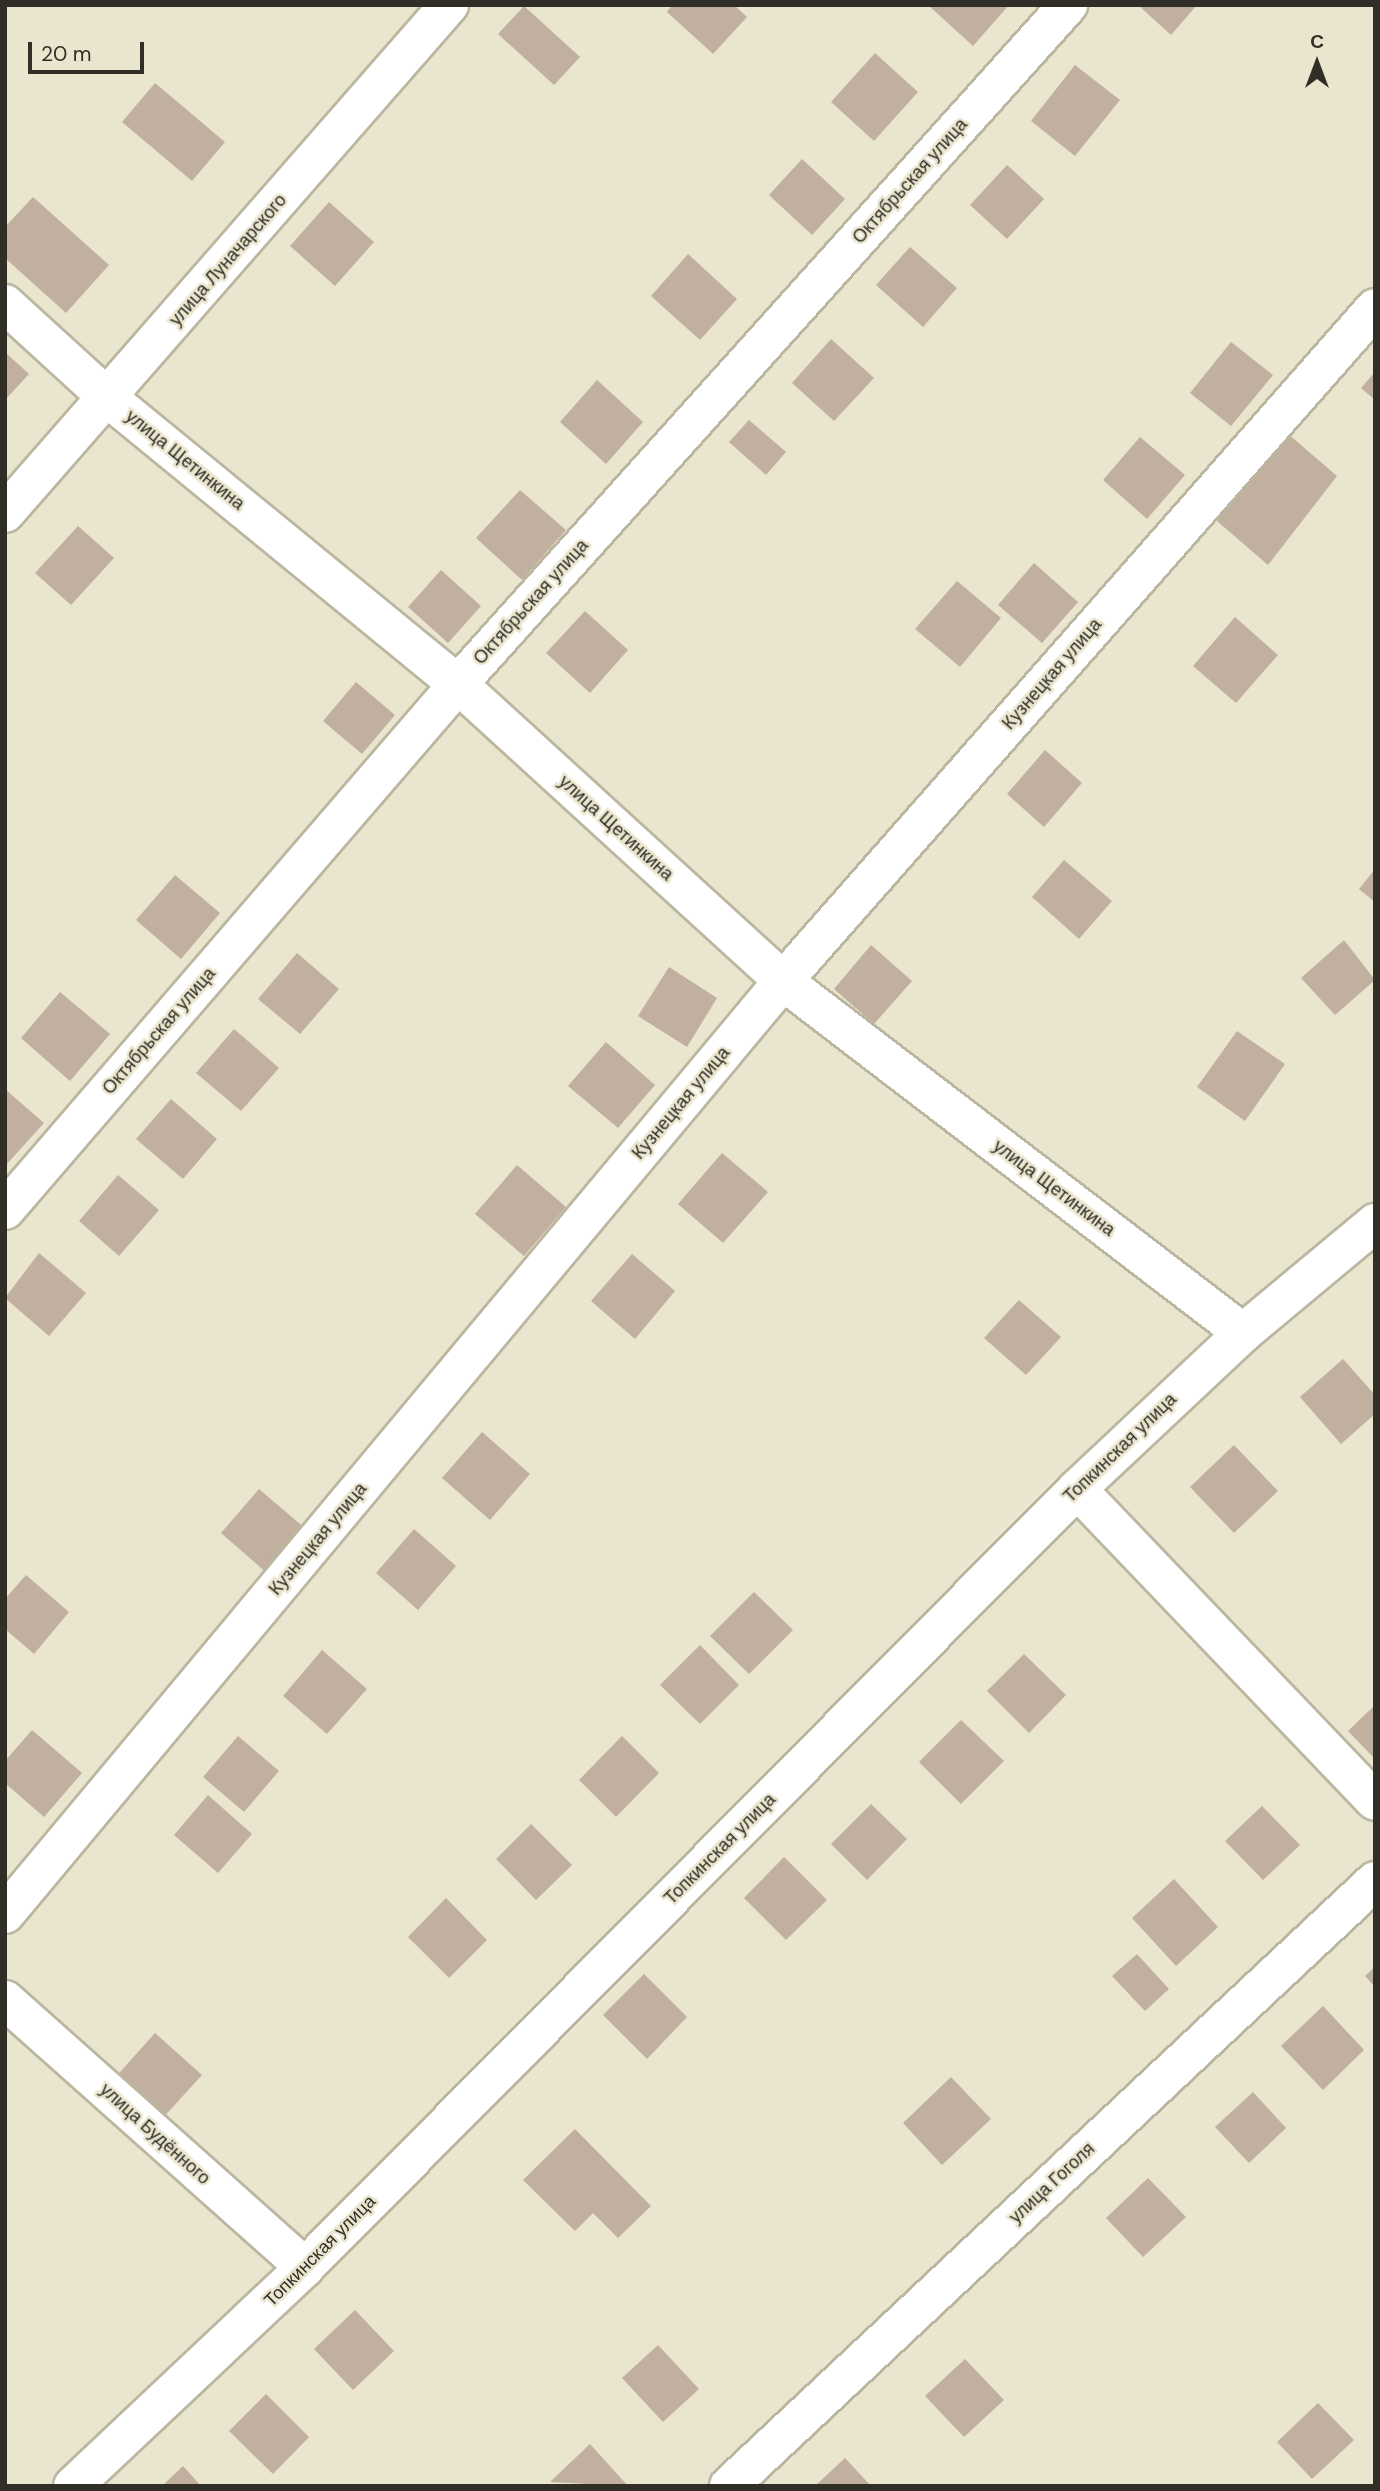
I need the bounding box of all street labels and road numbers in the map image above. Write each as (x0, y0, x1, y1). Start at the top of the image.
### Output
street label: Октябрьская улица (848, 114, 972, 248)
street label: улица Луначарского (165, 190, 291, 330)
street label: улица Щетинкина (121, 405, 249, 515)
street label: Октябрьская улица (469, 535, 593, 669)
street label: Кузнецкая улица (998, 614, 1106, 734)
street label: улица Щетинкина (554, 771, 678, 885)
street label: Октябрьская улица (98, 963, 220, 1099)
street label: Кузнецкая улица (628, 1042, 734, 1164)
street label: улица Щетинкина (989, 1135, 1119, 1241)
street label: Топкинская улица (1059, 1389, 1181, 1507)
street label: Кузнецкая улица (265, 1478, 371, 1600)
street label: Топкинская улица (660, 1789, 780, 1909)
street label: улица Будённого (96, 2079, 214, 2189)
street label: улица Гоголя (1005, 2138, 1099, 2228)
street label: Топкинская улица (260, 2191, 380, 2311)

